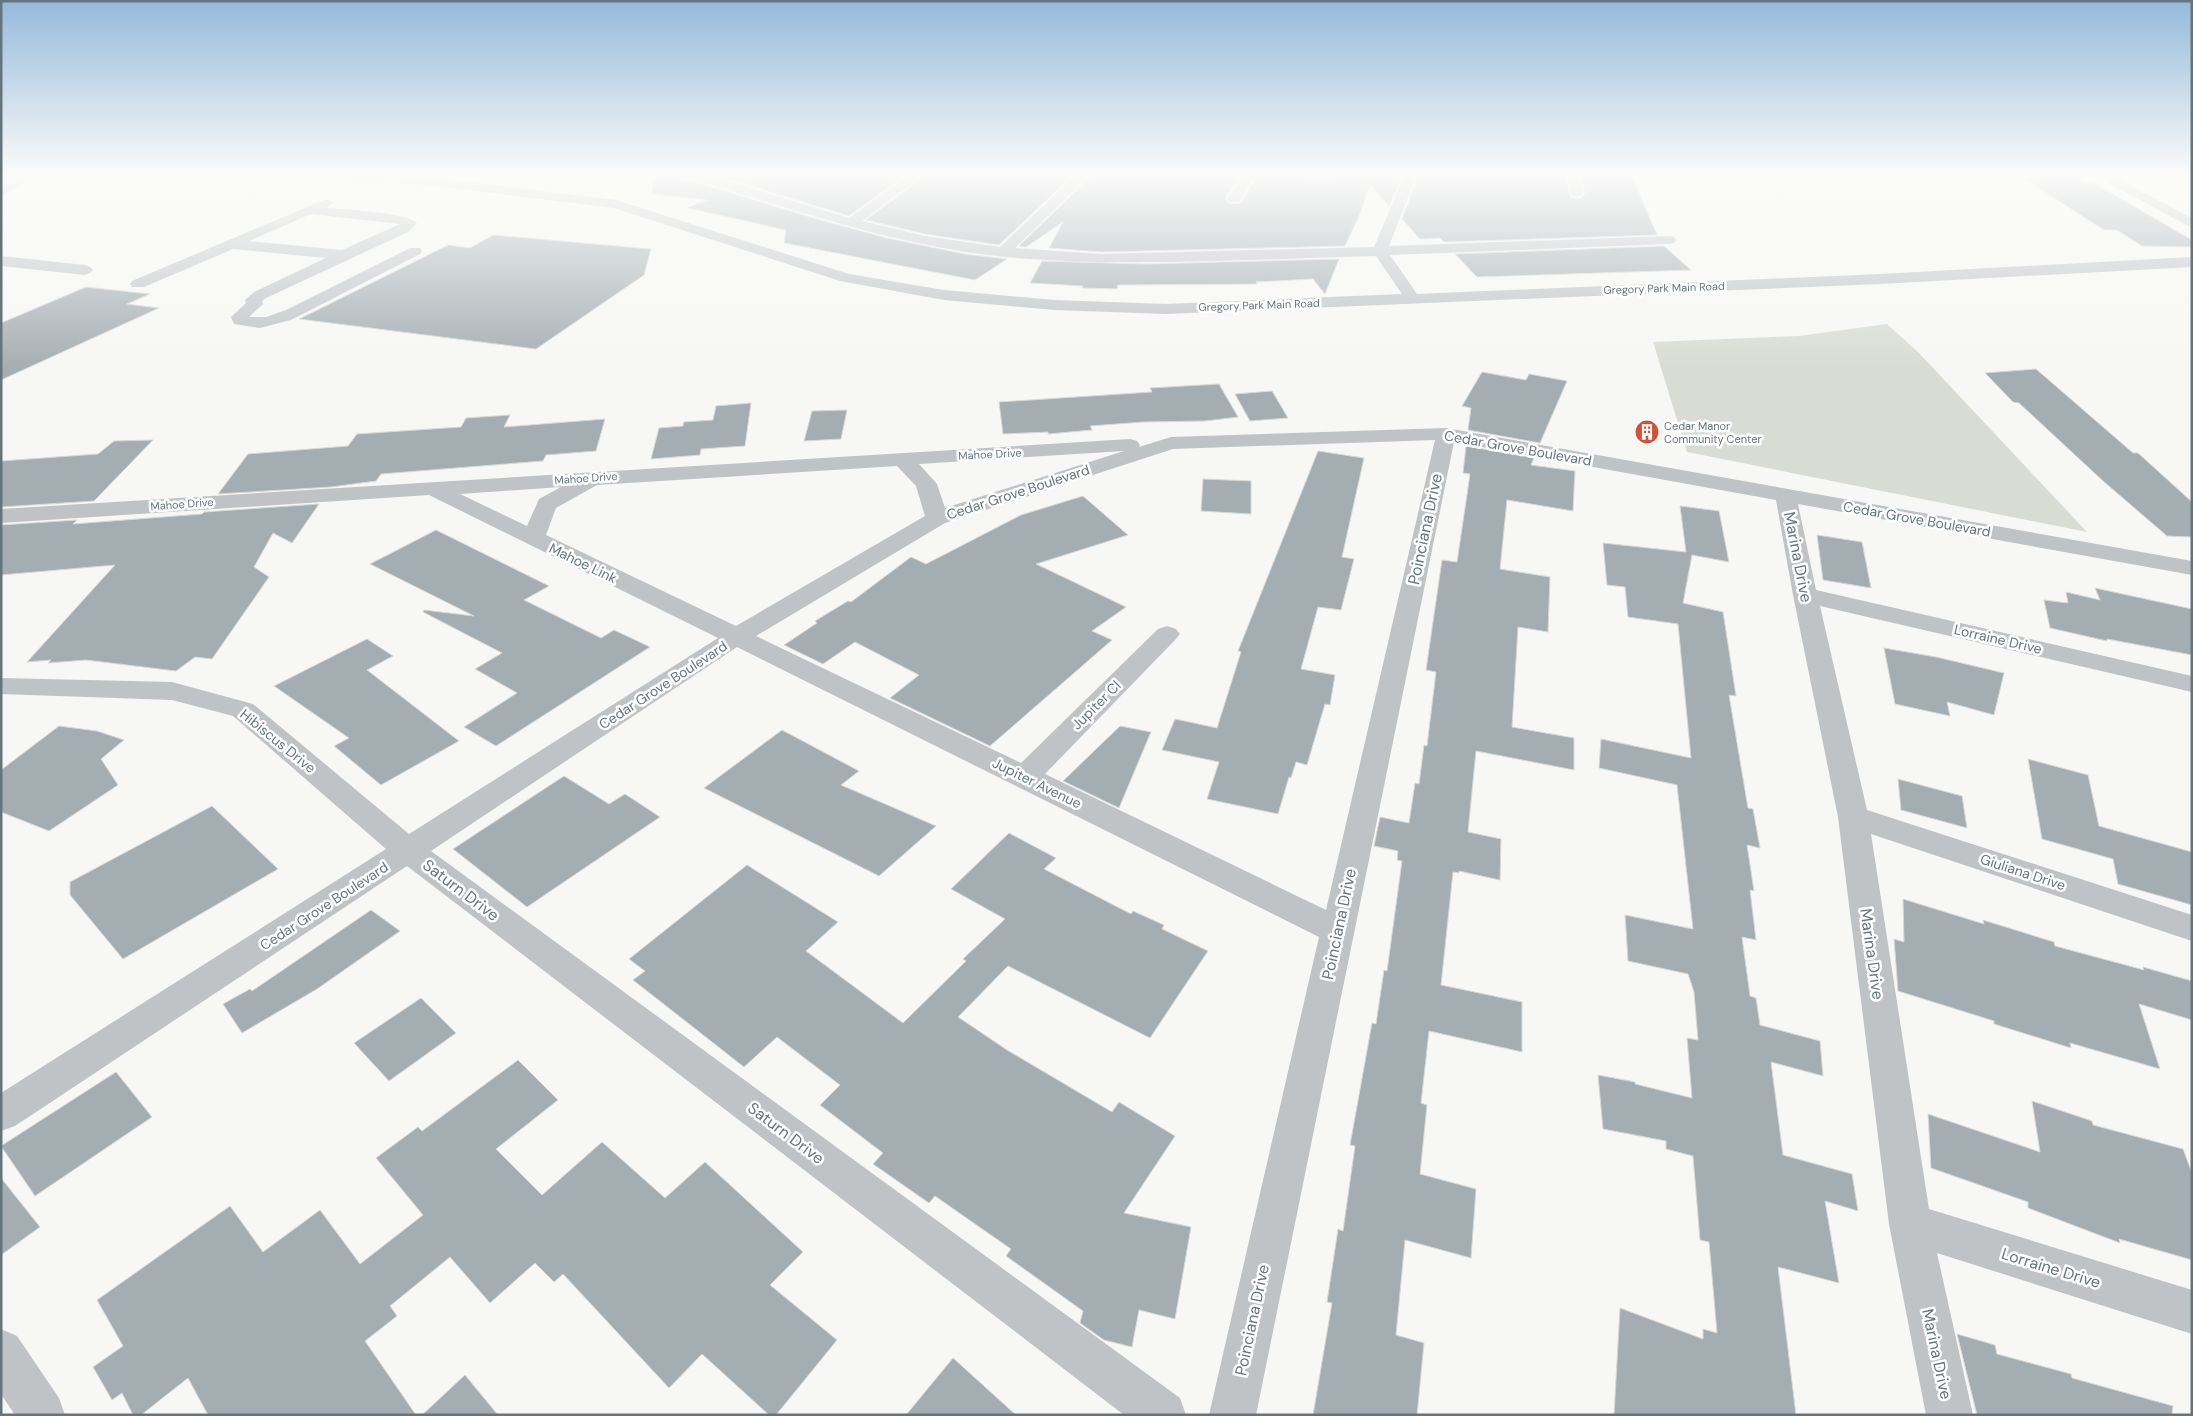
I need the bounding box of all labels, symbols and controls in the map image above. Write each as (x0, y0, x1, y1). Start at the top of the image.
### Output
street label: Gregory Park Main Road (1603, 279, 1725, 297)
street label: Gregory Park Main Road (1198, 296, 1320, 314)
building icon: Cedar Manor Community Center (1634, 419, 1660, 445)
place label: Cedar Manor Community Center (1664, 419, 1762, 446)
street label: Cedar Grove Boulevard (1443, 426, 1593, 470)
street label: Mahoe Drive (958, 445, 1022, 463)
street label: Cedar Grove Boulevard (944, 460, 1092, 524)
street label: Mahoe Drive (554, 469, 618, 487)
street label: Poinciana Drive (1403, 472, 1447, 586)
street label: Mahoe Drive (150, 495, 214, 513)
street label: Cedar Grove Boulevard (1842, 497, 1992, 541)
street label: Marina Drive (1779, 510, 1817, 604)
street label: Mahoe Link (546, 539, 620, 587)
street label: Lorraine Drive (1952, 620, 2044, 658)
street label: Cedar Grove Boulevard (595, 637, 731, 733)
street label: Jupiter Cl (1068, 677, 1124, 733)
street label: Hibiscus Drive (237, 705, 319, 777)
street label: Jupiter Avenue (990, 754, 1085, 812)
street label: Giuliana Drive (1978, 850, 2068, 894)
street label: Saturn Drive (419, 854, 503, 926)
street label: Cedar Grove Boulevard (256, 858, 392, 954)
street label: Poinciana Drive (1317, 867, 1361, 981)
street label: Marina Drive (1855, 907, 1889, 1001)
street label: Saturn Drive (744, 1097, 828, 1169)
street label: Lorraine Drive (1999, 1243, 2103, 1293)
street label: Poinciana Drive (1230, 1263, 1274, 1377)
street label: Marina Drive (1917, 1307, 1957, 1401)

